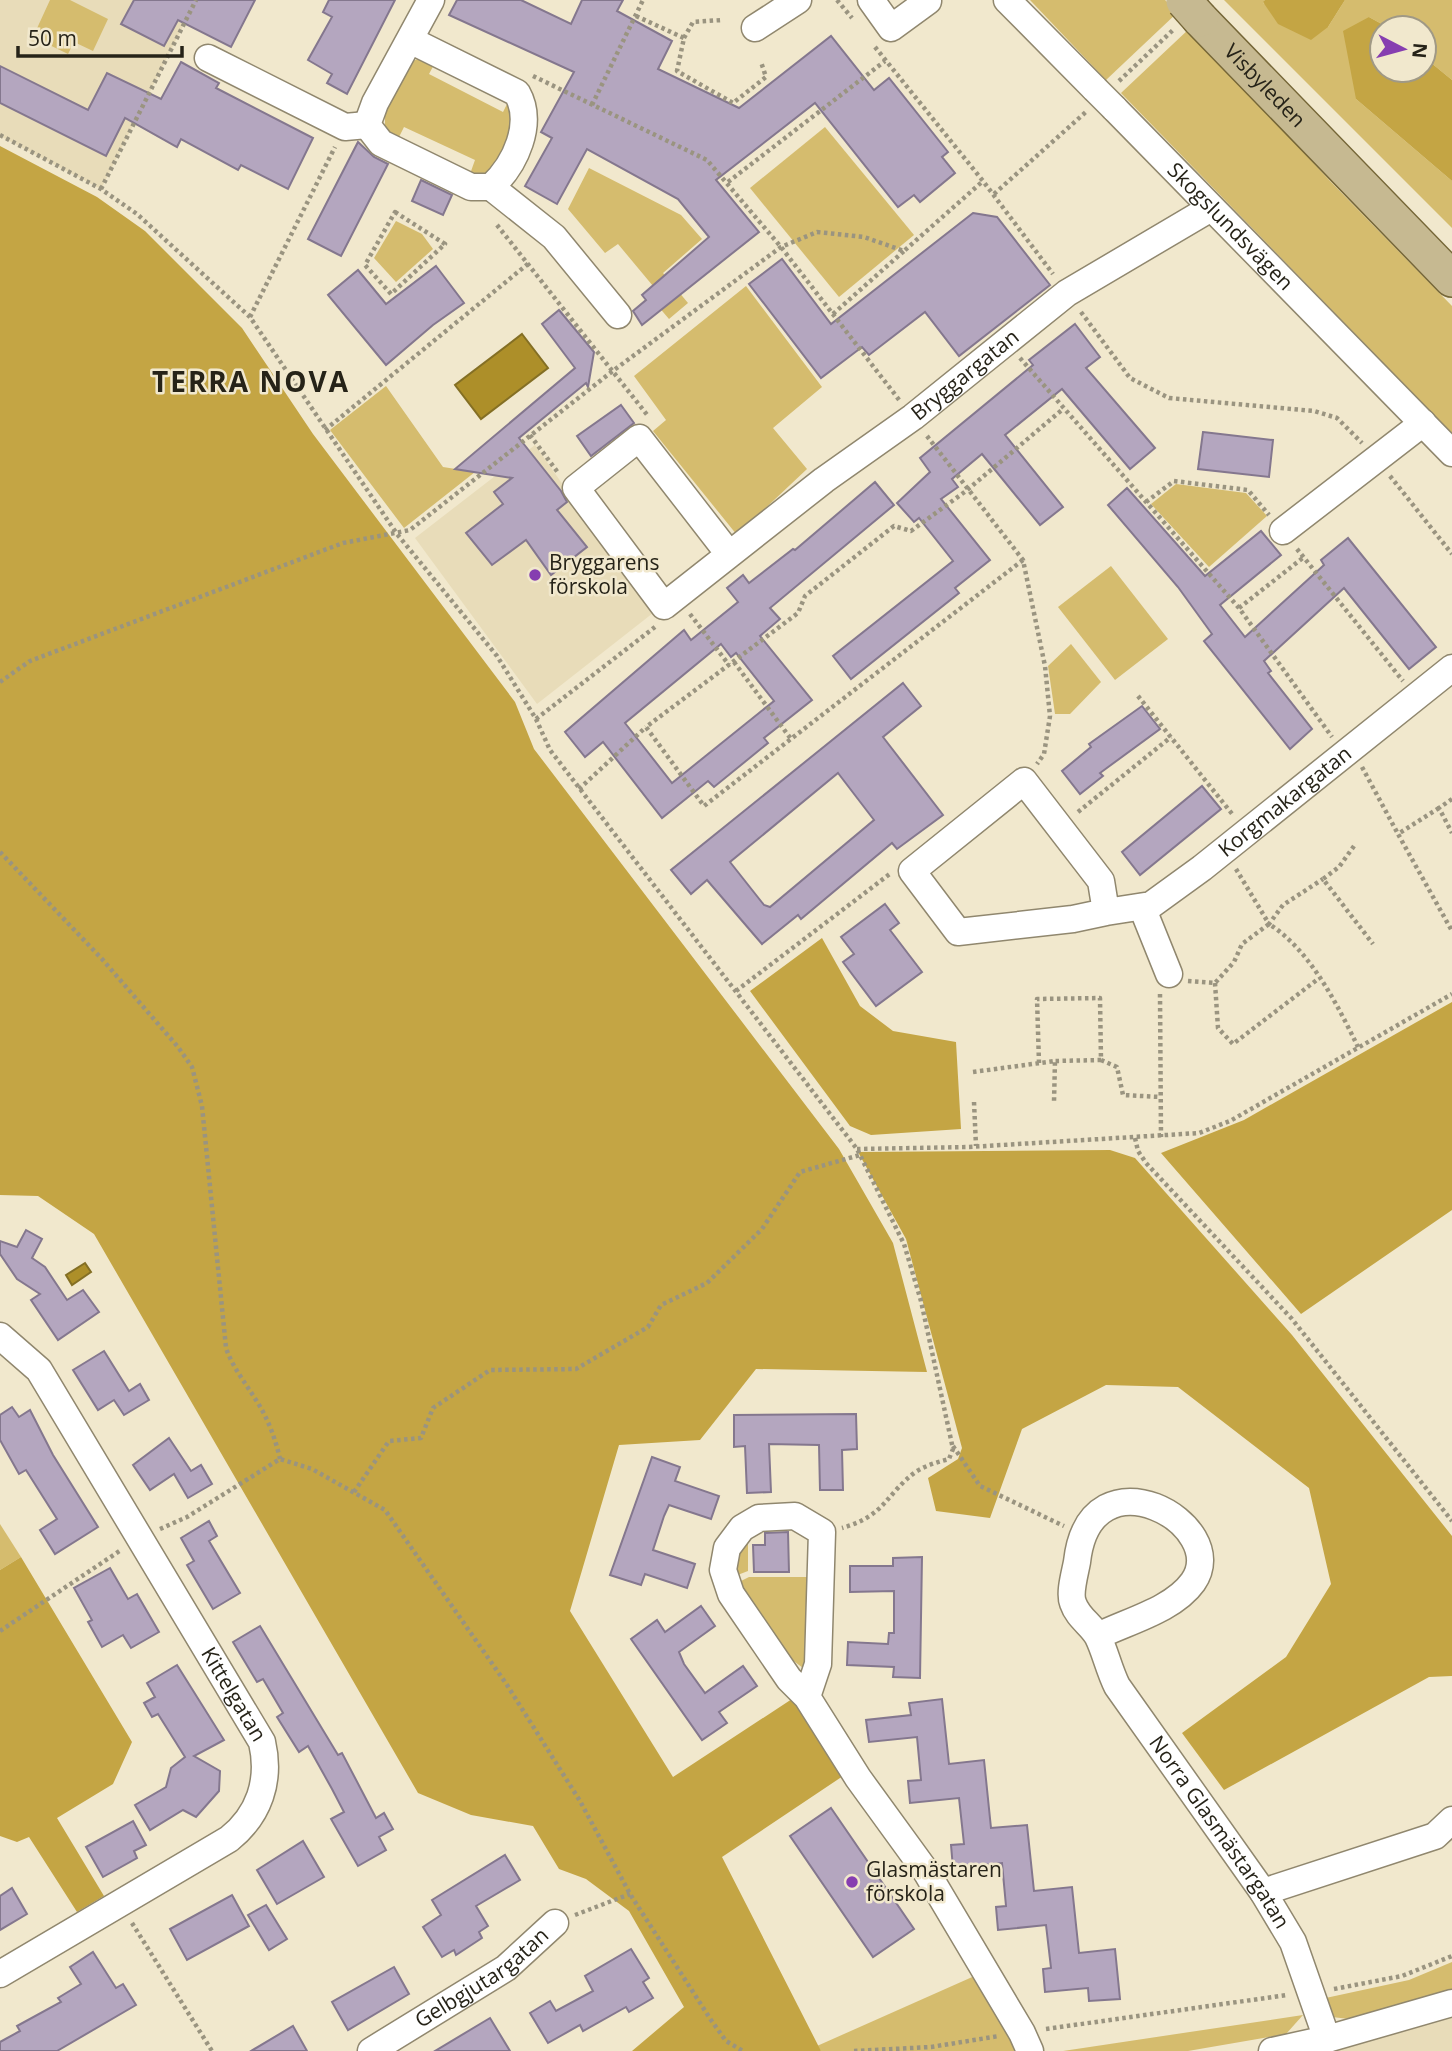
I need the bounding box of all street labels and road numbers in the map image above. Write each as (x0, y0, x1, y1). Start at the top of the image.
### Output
street label: Visbyleden (1219, 37, 1312, 133)
street label: Skogslundsvägen (1162, 156, 1300, 296)
street label: Bryggargatan (905, 322, 1024, 426)
street label: Korgmakargatan (1212, 739, 1357, 863)
street label: Kittelgatan (195, 1642, 273, 1746)
street label: Norra Glasmästargatan (1143, 1730, 1297, 1934)
street label: Gelbgjutargatan (409, 1921, 554, 2034)

